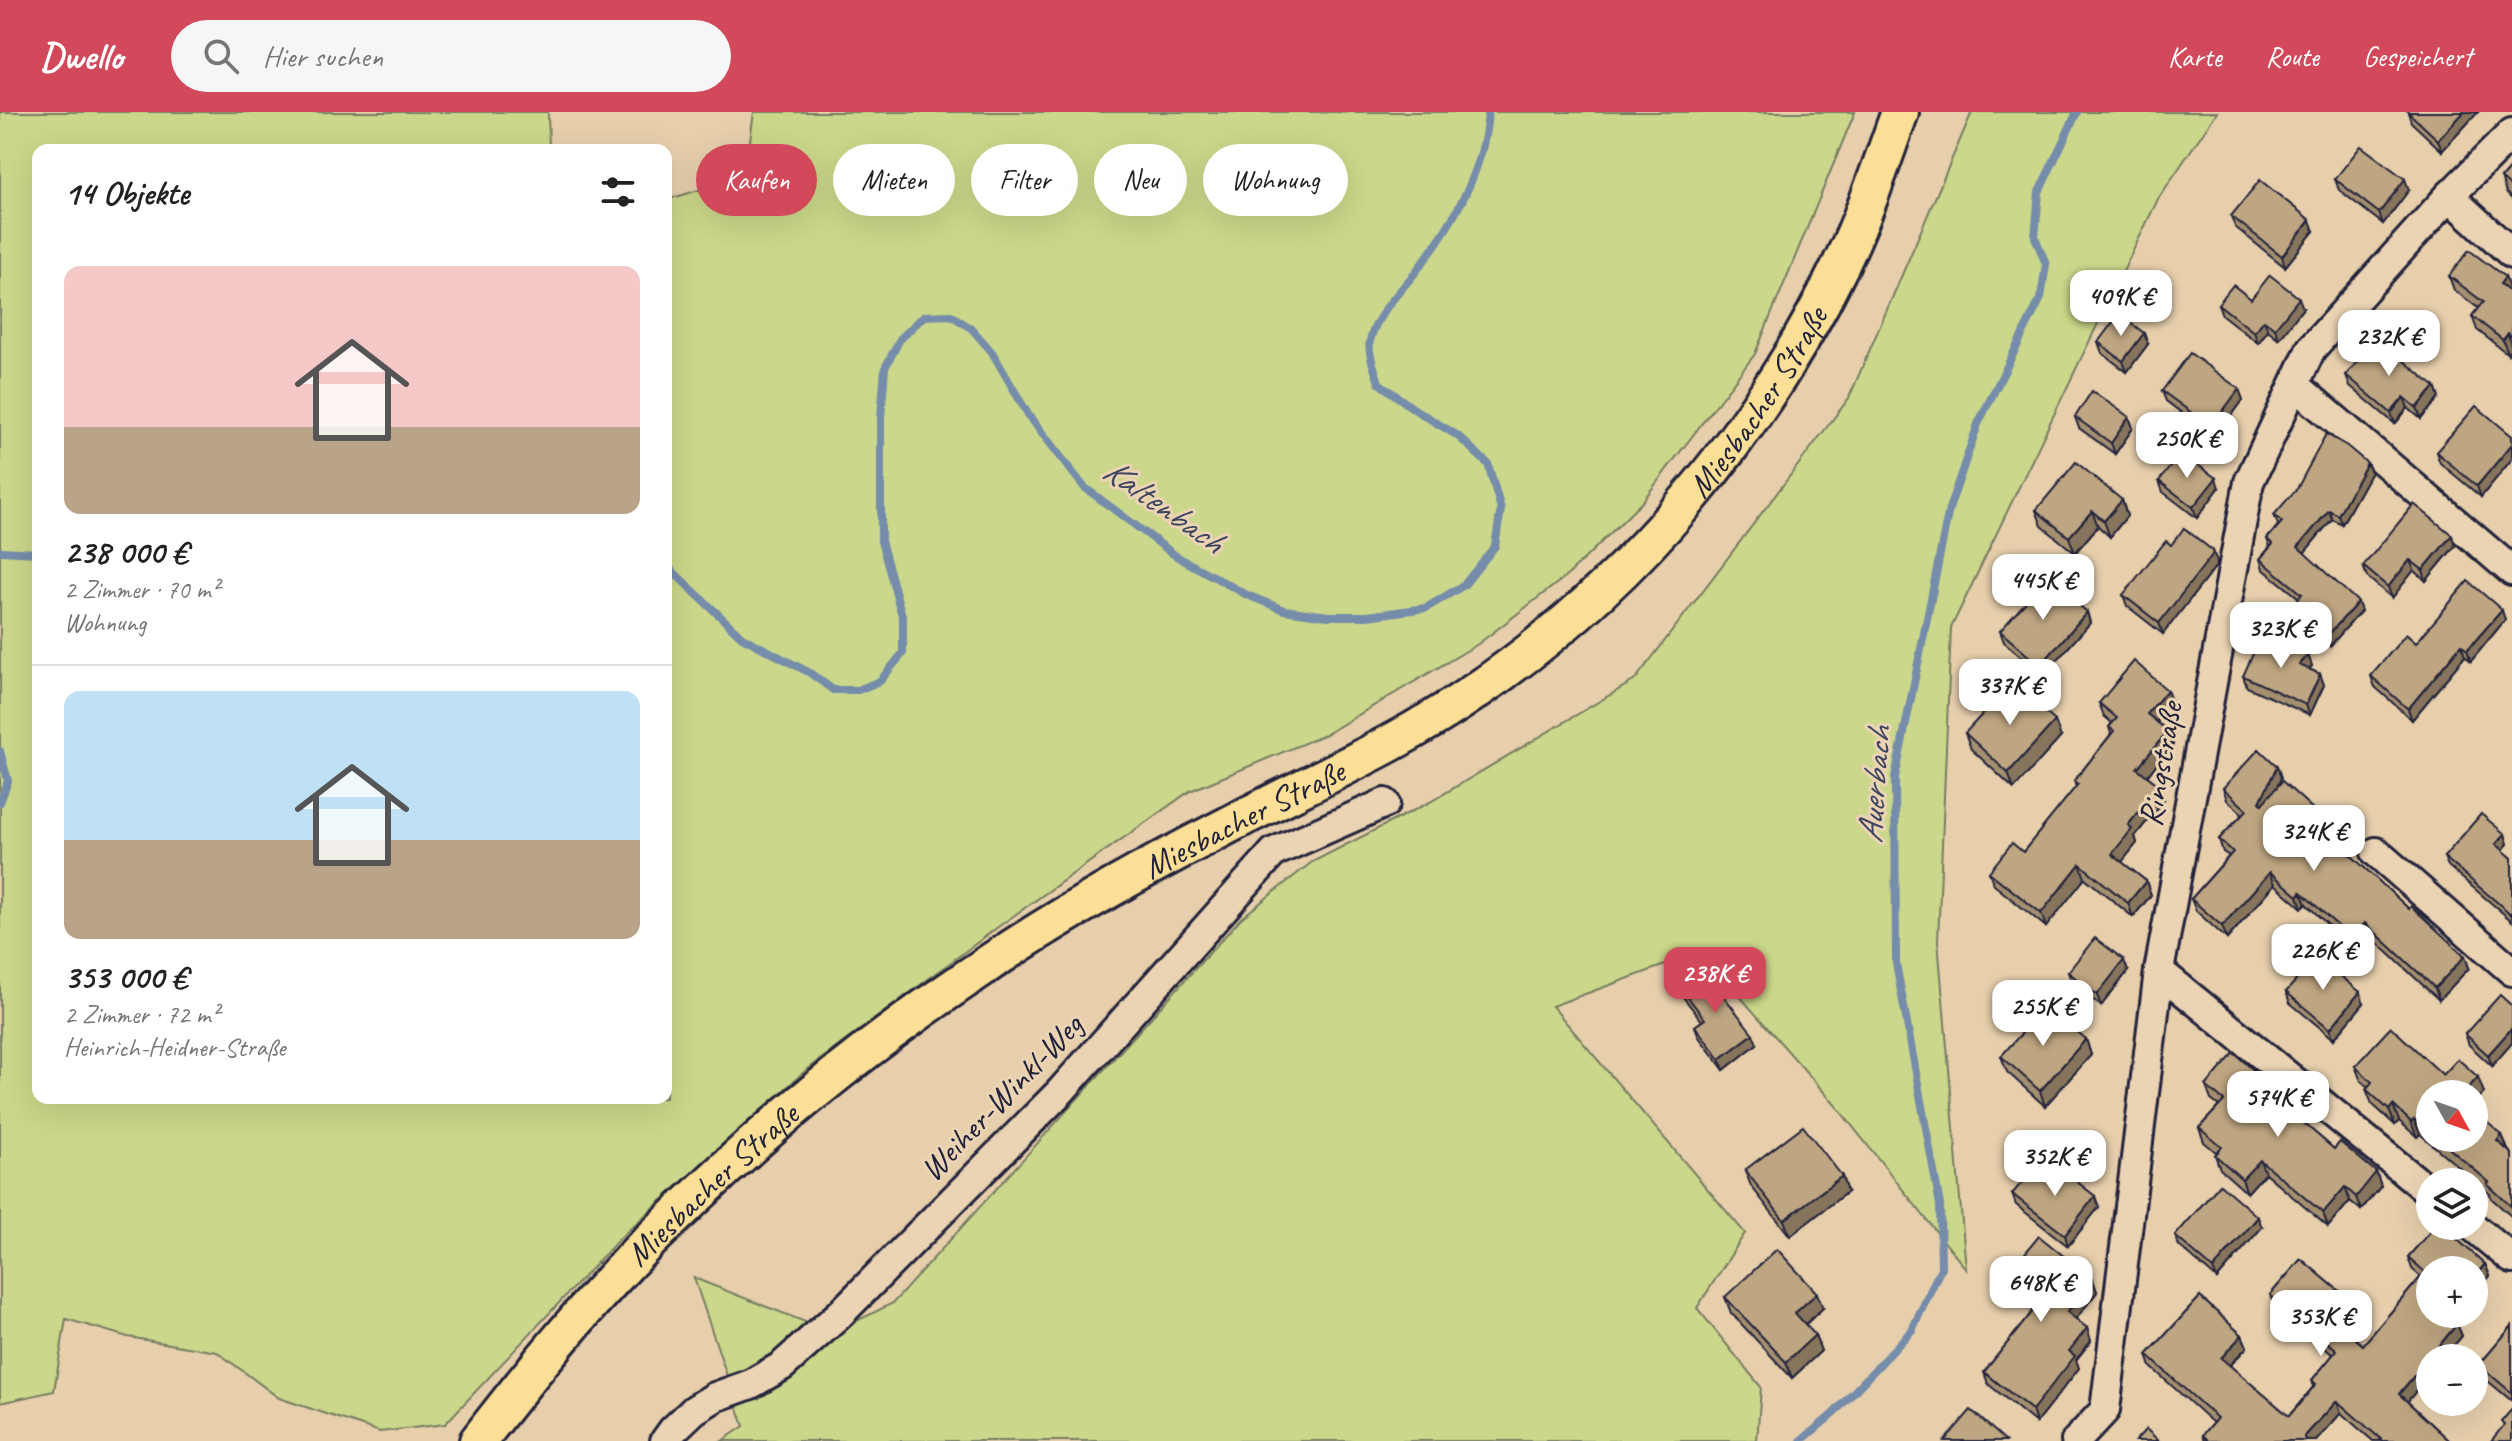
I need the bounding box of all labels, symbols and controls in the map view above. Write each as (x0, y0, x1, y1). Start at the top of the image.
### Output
search box (171, 20, 731, 92)
text: Dwello (40, 33, 123, 80)
icon: search (199, 34, 243, 78)
text: Hier suchen (263, 37, 383, 75)
text: Karte (2168, 39, 2222, 74)
text: Route (2266, 39, 2319, 74)
text: Gespeichert (2363, 39, 2472, 74)
chip: Kaufen (696, 144, 817, 216)
chip: Mieten (833, 144, 955, 216)
chip: Filter (971, 144, 1078, 216)
chip: Neu (1094, 144, 1187, 216)
chip: Wohnung (1203, 144, 1348, 216)
icon: filters (596, 170, 640, 214)
text: 14 Objekte (64, 171, 189, 214)
pin: 409K € (2056, 270, 2186, 338)
text: 409K € (2088, 279, 2154, 312)
street label: Miesbacher Straße (1678, 297, 1838, 506)
pin: 232K € (2324, 310, 2454, 378)
icon: home (280, 318, 424, 462)
text: 232K € (2356, 319, 2422, 352)
pin: 250K € (2122, 412, 2252, 480)
text: 250K € (2154, 421, 2220, 454)
water label: Kaltenbach (1094, 447, 1236, 565)
text: 238 000 € (64, 530, 188, 573)
pin: 445K € (1978, 554, 2108, 622)
text: 445K € (2010, 563, 2076, 596)
text: 2 Zimmer · 70 m² (64, 573, 219, 606)
pin: 323K € (2216, 602, 2346, 670)
text: Wohnung (64, 606, 146, 639)
text: 323K € (2248, 611, 2314, 644)
pin: 337K € (1945, 659, 2075, 727)
text: 337K € (1977, 668, 2043, 701)
street label: Ringstraße (2128, 696, 2193, 829)
water label: Auerbach (1846, 722, 1902, 845)
icon: home (280, 743, 424, 887)
street label: Miesbacher Straße (1135, 748, 1354, 888)
pin: 324K € (2249, 805, 2379, 873)
text: 324K € (2281, 814, 2347, 847)
pin: 226K € (2258, 924, 2388, 992)
text: 226K € (2290, 933, 2356, 966)
pin: 238K € (1650, 947, 1780, 1015)
text: 353 000 € (64, 955, 187, 998)
text: 238K € (1682, 956, 1748, 989)
pin: 255K € (1978, 980, 2108, 1048)
text: 255K € (2010, 989, 2076, 1022)
text: 2 Zimmer · 72 m² (64, 998, 219, 1031)
street label: Weiher-Winkl-Weg (910, 1003, 1093, 1190)
text: Heinrich-Heidner-Straße (64, 1031, 286, 1064)
pin: 574K € (2213, 1071, 2343, 1139)
text: 574K € (2245, 1080, 2311, 1113)
north arrow (2416, 1080, 2488, 1152)
map controls (2416, 1080, 2488, 1416)
street label: Miesbacher Straße (616, 1091, 809, 1275)
pin: 352K € (1990, 1130, 2120, 1198)
text: 352K € (2022, 1139, 2088, 1172)
button: layers (2416, 1168, 2488, 1240)
pin: 648K € (1976, 1256, 2106, 1324)
button: + (2416, 1256, 2488, 1328)
text: 648K € (2008, 1265, 2074, 1298)
pin: 353K € (2256, 1290, 2386, 1358)
text: 353K € (2288, 1299, 2354, 1332)
button: − (2416, 1344, 2488, 1416)

